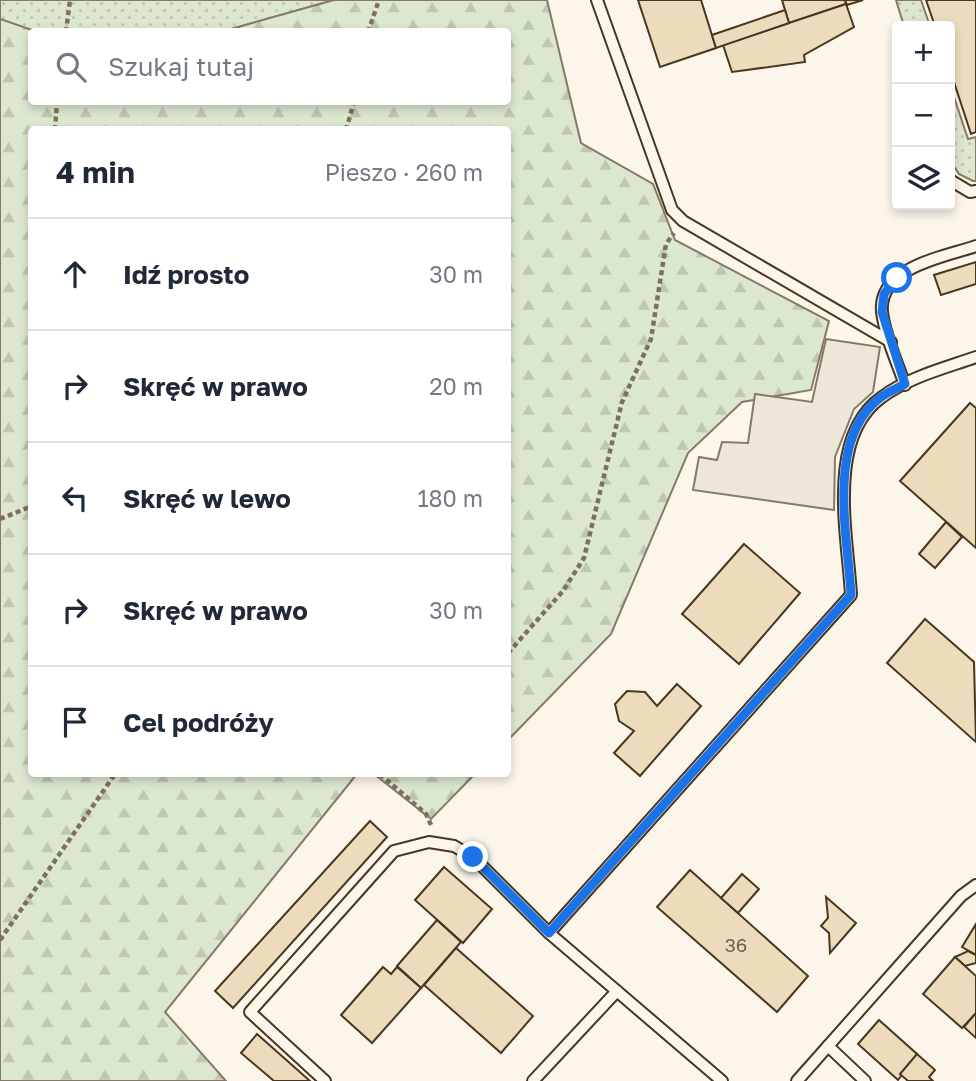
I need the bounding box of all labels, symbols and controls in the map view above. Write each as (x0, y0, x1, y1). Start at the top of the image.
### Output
map controls (892, 21, 955, 210)
button: + (892, 21, 955, 84)
search box (28, 28, 511, 105)
icon: search (52, 48, 90, 86)
text: Szukaj tutaj (108, 51, 254, 82)
button: − (892, 84, 955, 147)
button: layers (892, 147, 955, 210)
text: 4 min (56, 154, 135, 190)
text: Pieszo · 260 m (325, 158, 483, 186)
icon: ahead (56, 255, 94, 293)
text: Idź prosto (123, 259, 249, 290)
text: 30 m (429, 260, 483, 288)
route start (881, 262, 912, 293)
icon: right (56, 367, 94, 405)
text: Skręć w prawo (123, 371, 308, 402)
text: 20 m (429, 372, 483, 400)
icon: left (56, 479, 94, 517)
text: Skręć w lewo (123, 483, 291, 514)
text: 180 m (417, 484, 483, 512)
icon: right (56, 591, 94, 629)
text: Skręć w prawo (123, 595, 308, 626)
text: 30 m (429, 596, 483, 624)
icon: arrive (56, 703, 94, 741)
text: Cel podróży (123, 707, 274, 738)
route end (457, 841, 488, 872)
house number: 36 (725, 933, 747, 956)

